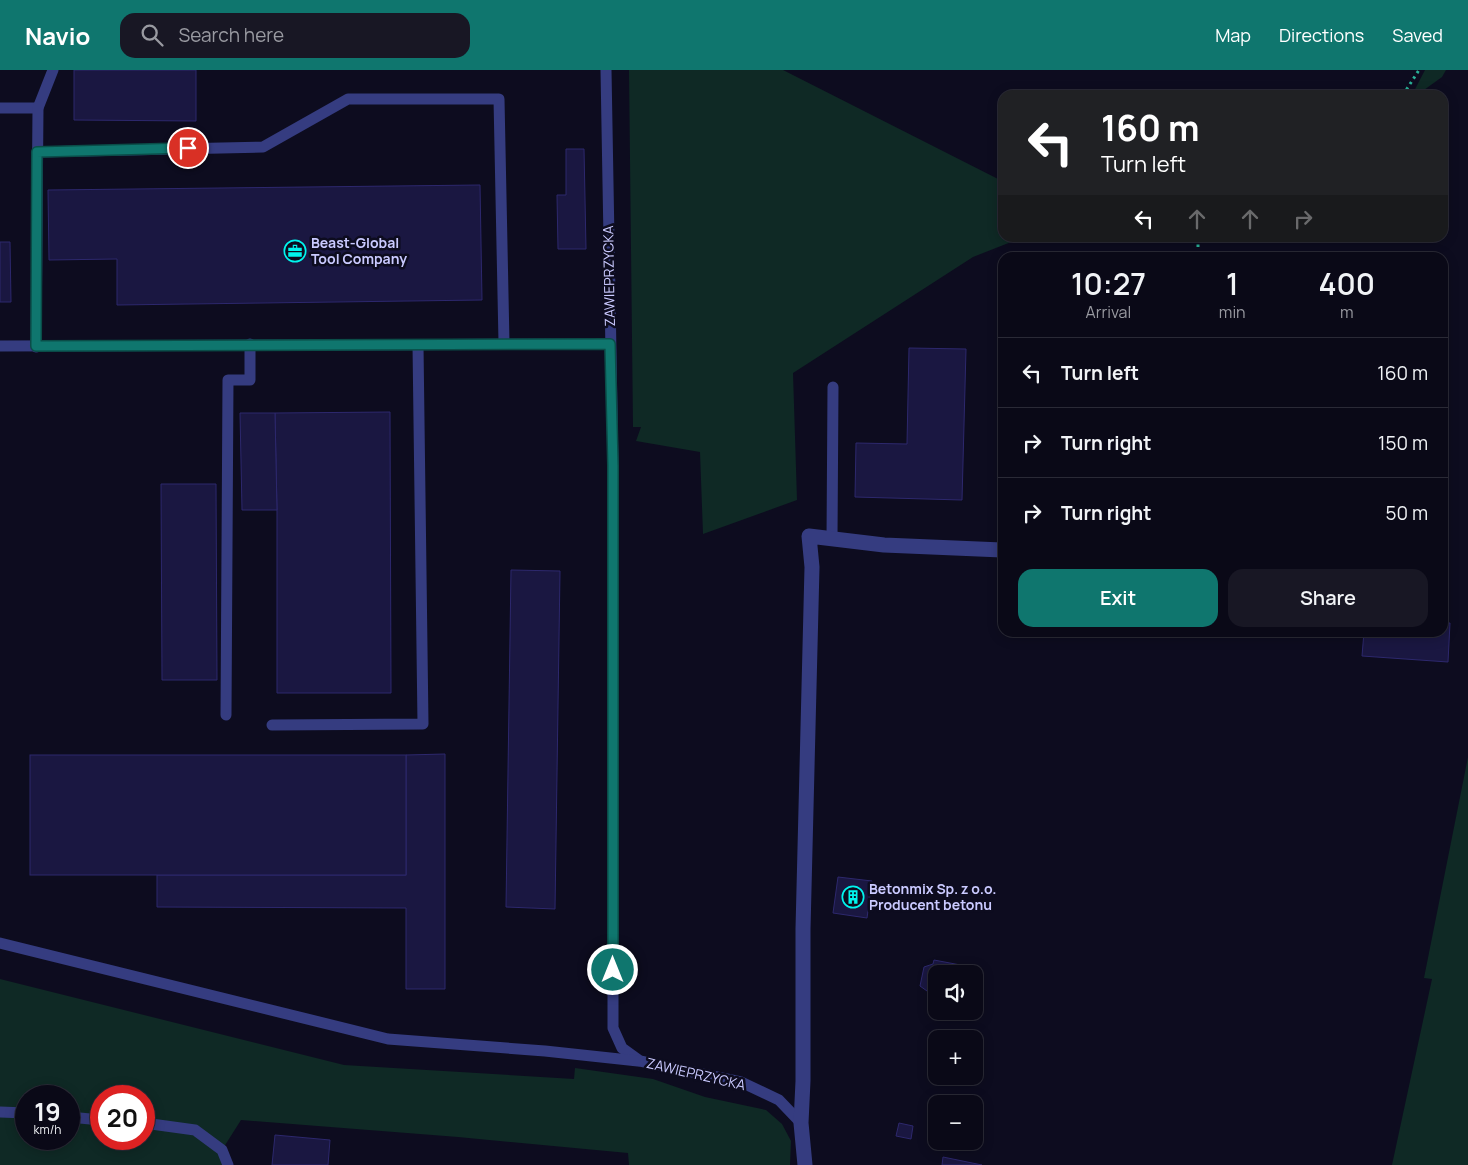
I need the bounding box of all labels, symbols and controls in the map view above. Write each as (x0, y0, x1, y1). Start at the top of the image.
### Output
search box (120, 13, 470, 58)
text: Navio (25, 19, 90, 52)
icon: search (138, 21, 166, 49)
text: Search here (178, 22, 284, 48)
text: Map (1215, 23, 1251, 47)
text: Directions (1279, 23, 1364, 47)
text: Saved (1392, 23, 1443, 47)
text: 160 m (1101, 104, 1200, 152)
icon: left (1018, 110, 1083, 175)
pin (167, 127, 209, 169)
icon: arrive (174, 134, 202, 162)
text: Turn left (1101, 149, 1186, 179)
icon: left (1130, 205, 1158, 233)
icon: ahead (1183, 205, 1211, 233)
icon: ahead (1236, 205, 1264, 233)
icon: right (1289, 205, 1317, 233)
street label: ZAWIEPRZYCKA (598, 225, 619, 327)
place label: Beast-Global Tool Company (311, 233, 407, 268)
office icon: Beast-Global Tool Company (283, 239, 307, 263)
text: 10:27 (1071, 263, 1146, 304)
text: 1 (1226, 263, 1239, 304)
text: 400 (1319, 263, 1375, 304)
text: Arrival (1086, 301, 1131, 323)
text: min (1219, 301, 1246, 323)
text: m (1340, 301, 1354, 323)
icon: left (1018, 359, 1046, 387)
text: Turn left (1061, 360, 1139, 386)
text: 160 m (1377, 360, 1428, 386)
icon: right (1018, 429, 1046, 457)
text: Turn right (1061, 430, 1151, 456)
text: 150 m (1378, 430, 1428, 456)
icon: right (1018, 499, 1046, 527)
text: Turn right (1061, 500, 1151, 526)
text: 50 m (1386, 500, 1428, 526)
button: Exit (1018, 569, 1218, 627)
button: Share (1228, 569, 1428, 627)
place label: Betonmix Sp. z o.o. Producent betonu (869, 879, 997, 914)
building icon: Betonmix Sp. z o.o. Producent betonu (841, 885, 865, 909)
position arrow (586, 943, 638, 995)
map controls (928, 965, 983, 1150)
button: sound (928, 965, 983, 1020)
button: + (928, 1030, 983, 1085)
street label: ZAWIEPRZYCKA (645, 1053, 748, 1094)
speed limit sign: 20 (90, 1085, 155, 1150)
text: 19 (34, 1094, 61, 1129)
button: − (928, 1095, 983, 1150)
text: km/h (34, 1121, 61, 1138)

